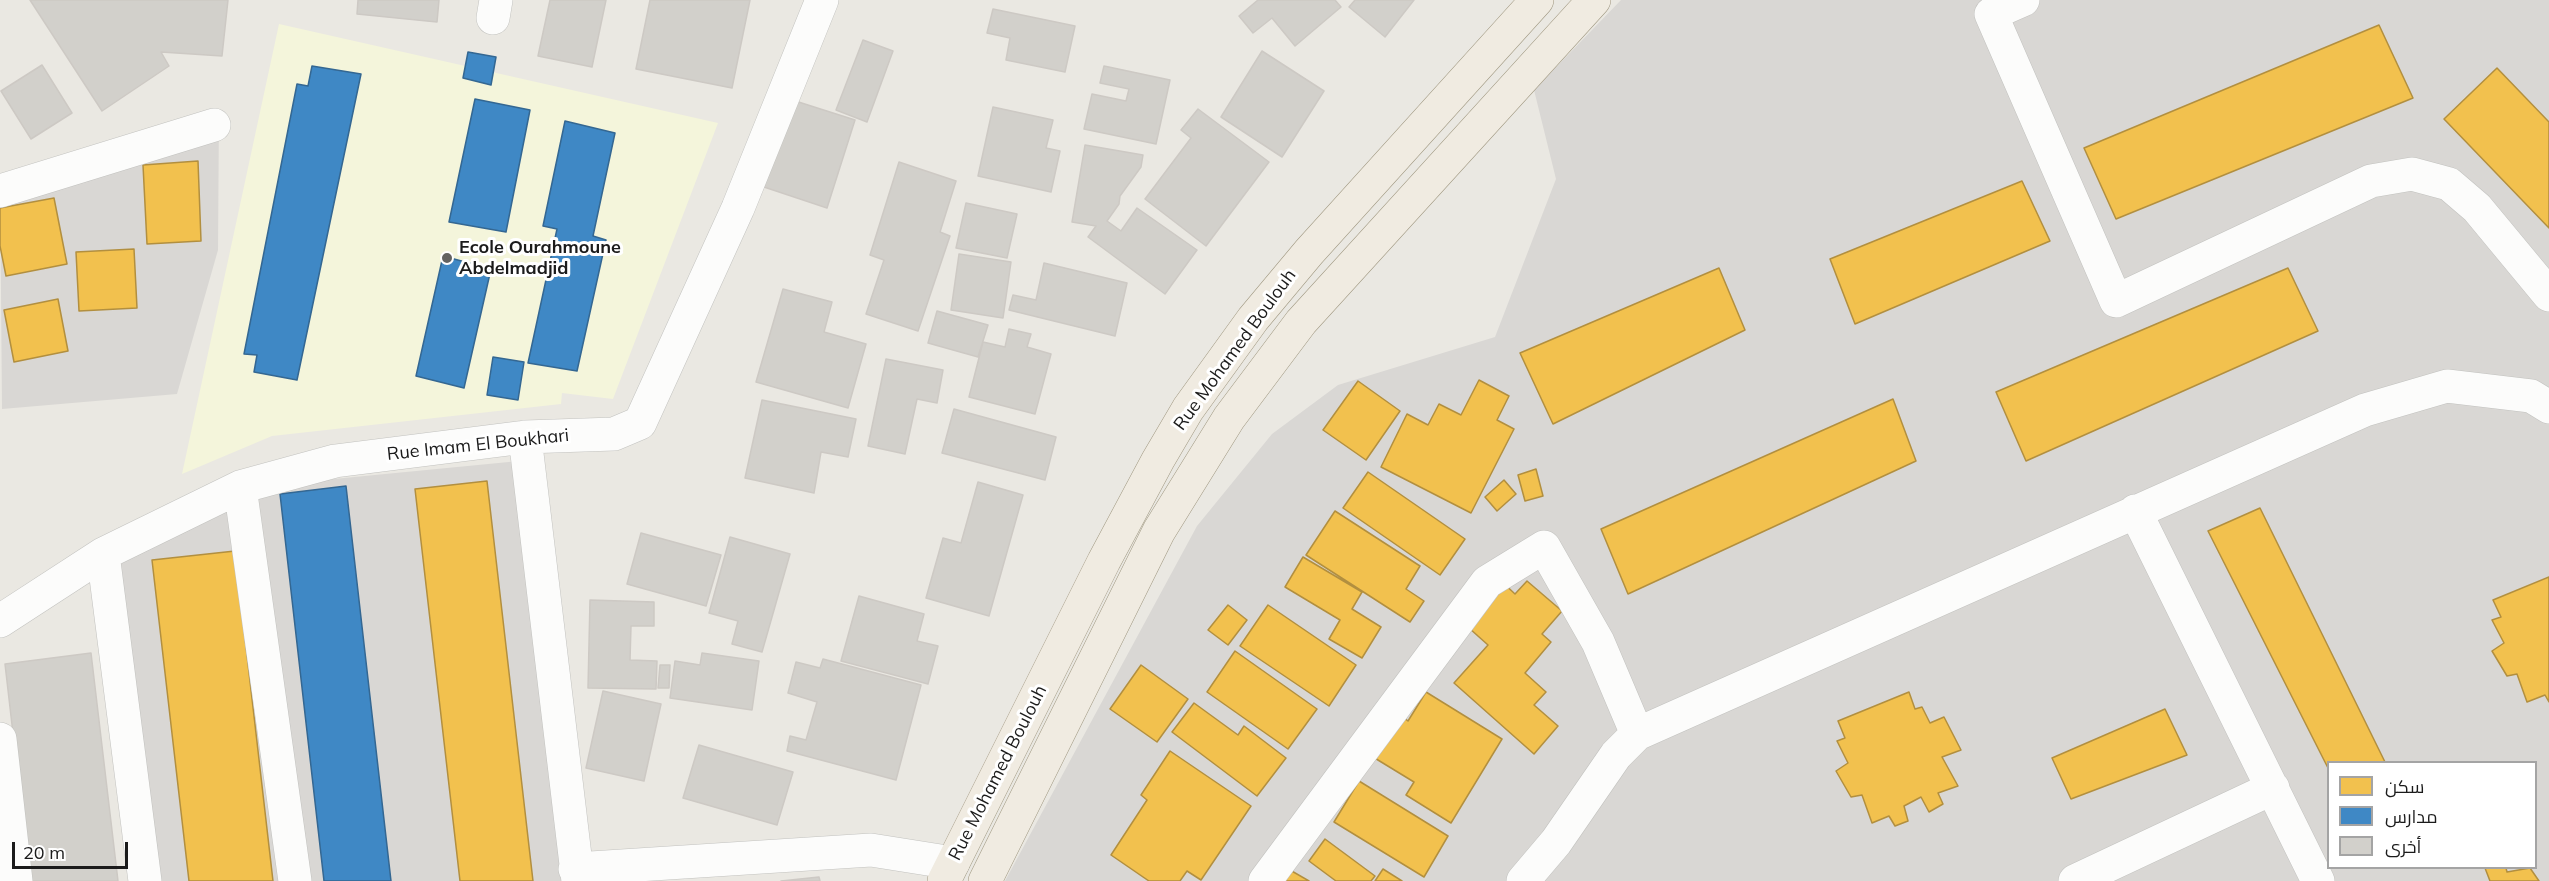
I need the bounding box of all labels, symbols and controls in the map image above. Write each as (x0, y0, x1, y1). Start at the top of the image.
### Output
place label: Ecole Ourahmoune Abdelmadjid (459, 237, 621, 280)
marker: Ecole Ourahmoune Abdelmadjid (440, 251, 454, 265)
street label: Rue Mohamed Boulouh (1169, 265, 1301, 435)
street label: Rue Imam El Boukhari (386, 425, 570, 465)
street label: Rue Mohamed Boulouh (944, 682, 1052, 864)
legend (2327, 761, 2537, 869)
text: سكن (2385, 775, 2424, 798)
text: مدارس (2385, 805, 2438, 828)
scale bar (15, 830, 130, 868)
text: أخرى (2385, 835, 2421, 858)
text: 20 m (23, 841, 65, 864)

